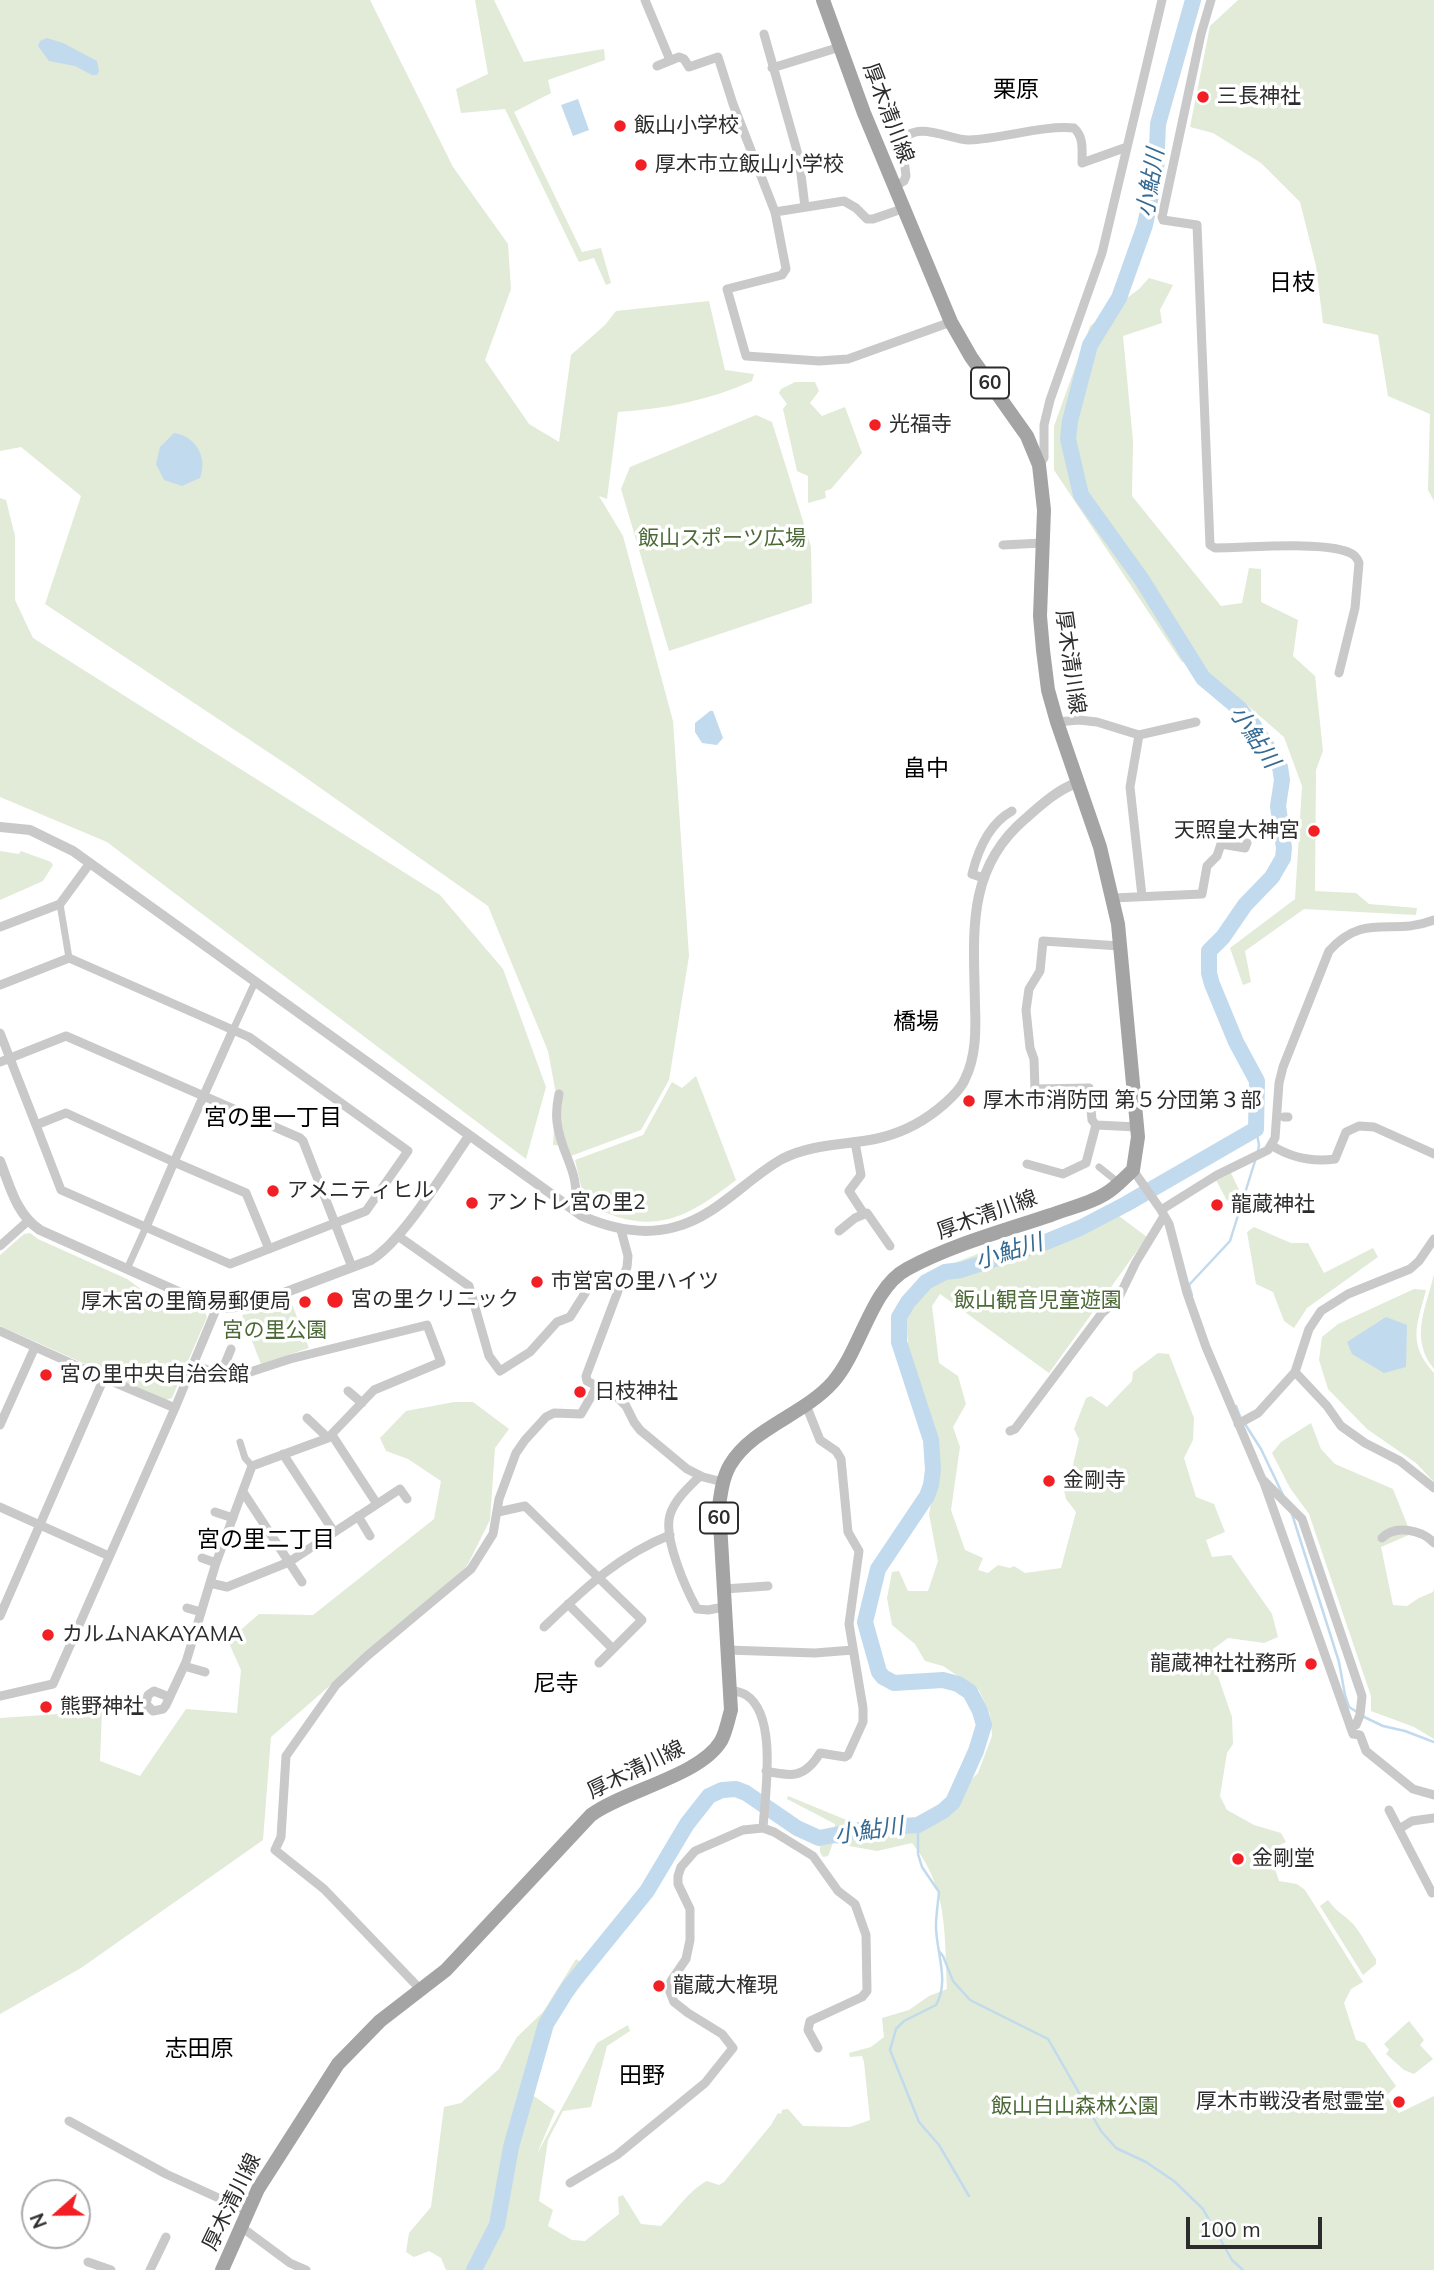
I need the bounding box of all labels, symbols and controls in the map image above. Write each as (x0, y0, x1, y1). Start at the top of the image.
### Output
street label: 厚木清川線 (857, 59, 919, 167)
district label: 栗原 (993, 76, 1039, 104)
place label: 三長神社 (1217, 84, 1301, 110)
marker: 三長神社 (1195, 89, 1211, 105)
place label: 飯山小学校 (634, 113, 739, 139)
marker: 飯山小学校 (612, 118, 628, 134)
water label: 小鮎川 (1132, 147, 1170, 219)
place label: 厚木市立飯山小学校 (655, 152, 844, 178)
marker: 厚木市立飯山小学校 (633, 157, 649, 173)
district label: 日枝 (1269, 269, 1315, 297)
road number: 60 (971, 368, 1009, 398)
place label: 光福寺 (889, 412, 952, 438)
marker: 光福寺 (867, 417, 883, 433)
park label: 飯山スポーツ広場 (638, 526, 806, 552)
street label: 厚木清川線 (1050, 608, 1090, 716)
water label: 小鮎川 (1223, 701, 1285, 773)
district label: 畠中 (903, 755, 949, 783)
place label: 天照皇大神宮 (1174, 818, 1300, 844)
marker: 天照皇大神宮 (1306, 823, 1322, 839)
district label: 橋場 (893, 1008, 939, 1036)
place label: 厚木市消防団 第５分団第３部 (983, 1088, 1261, 1114)
marker: 厚木市消防団 第５分団第３部 (961, 1093, 977, 1109)
district label: 宮の里一丁目 (204, 1104, 342, 1132)
place label: アメニティヒル (287, 1178, 434, 1204)
marker: アメニティヒル (265, 1183, 281, 1199)
street label: 厚木清川線 (933, 1185, 1041, 1245)
place label: アントレ宮の里2 (486, 1190, 646, 1216)
place label: 龍蔵神社 (1231, 1192, 1315, 1218)
marker: アントレ宮の里2 (464, 1195, 480, 1211)
marker: 龍蔵神社 (1209, 1197, 1225, 1213)
water label: 小鮎川 (972, 1229, 1046, 1275)
place label: 市営宮の里ハイツ (551, 1269, 719, 1295)
marker: 市営宮の里ハイツ (529, 1274, 545, 1290)
place label: 宮の里クリニック (351, 1287, 519, 1313)
park label: 飯山観音児童遊園 (954, 1288, 1122, 1314)
place label: 厚木宮の里簡易郵便局 (81, 1289, 291, 1315)
marker: 宮の里クリニック (325, 1290, 345, 1310)
marker: 厚木宮の里簡易郵便局 (297, 1294, 313, 1310)
park label: 宮の里公園 (223, 1318, 327, 1344)
place label: 宮の里中央自治会館 (60, 1362, 249, 1388)
marker: 宮の里中央自治会館 (38, 1367, 54, 1383)
place label: 日枝神社 (594, 1379, 678, 1405)
marker: 日枝神社 (572, 1384, 588, 1400)
place label: 金剛寺 (1063, 1468, 1126, 1494)
marker: 金剛寺 (1041, 1473, 1057, 1489)
road number: 60 (700, 1502, 738, 1534)
district label: 宮の里二丁目 (197, 1526, 335, 1554)
place label: カルムNAKAYAMA (62, 1622, 243, 1648)
marker: カルムNAKAYAMA (40, 1627, 56, 1643)
place label: 龍蔵神社社務所 (1150, 1651, 1297, 1677)
marker: 龍蔵神社社務所 (1303, 1656, 1319, 1672)
district label: 尼寺 (533, 1670, 579, 1698)
place label: 熊野神社 (60, 1694, 144, 1720)
marker: 熊野神社 (38, 1699, 54, 1715)
street label: 厚木清川線 (583, 1736, 689, 1804)
water label: 小鮎川 (833, 1813, 905, 1849)
place label: 金剛堂 (1252, 1846, 1315, 1872)
marker: 金剛堂 (1230, 1851, 1246, 1867)
place label: 龍蔵大権現 (673, 1973, 778, 1999)
marker: 龍蔵大権現 (651, 1978, 667, 1994)
district label: 志田原 (165, 2035, 233, 2063)
district label: 田野 (619, 2062, 665, 2090)
place label: 厚木市戦没者慰霊堂 (1196, 2089, 1385, 2115)
park label: 飯山白山森林公園 (991, 2094, 1159, 2120)
marker: 厚木市戦没者慰霊堂 (1391, 2094, 1407, 2110)
street label: 厚木清川線 (198, 2149, 266, 2255)
north arrow (21, 2179, 91, 2249)
scale bar (1189, 2204, 1326, 2248)
text: N (24, 2210, 52, 2232)
text: 100 m (1199, 2216, 1261, 2242)

